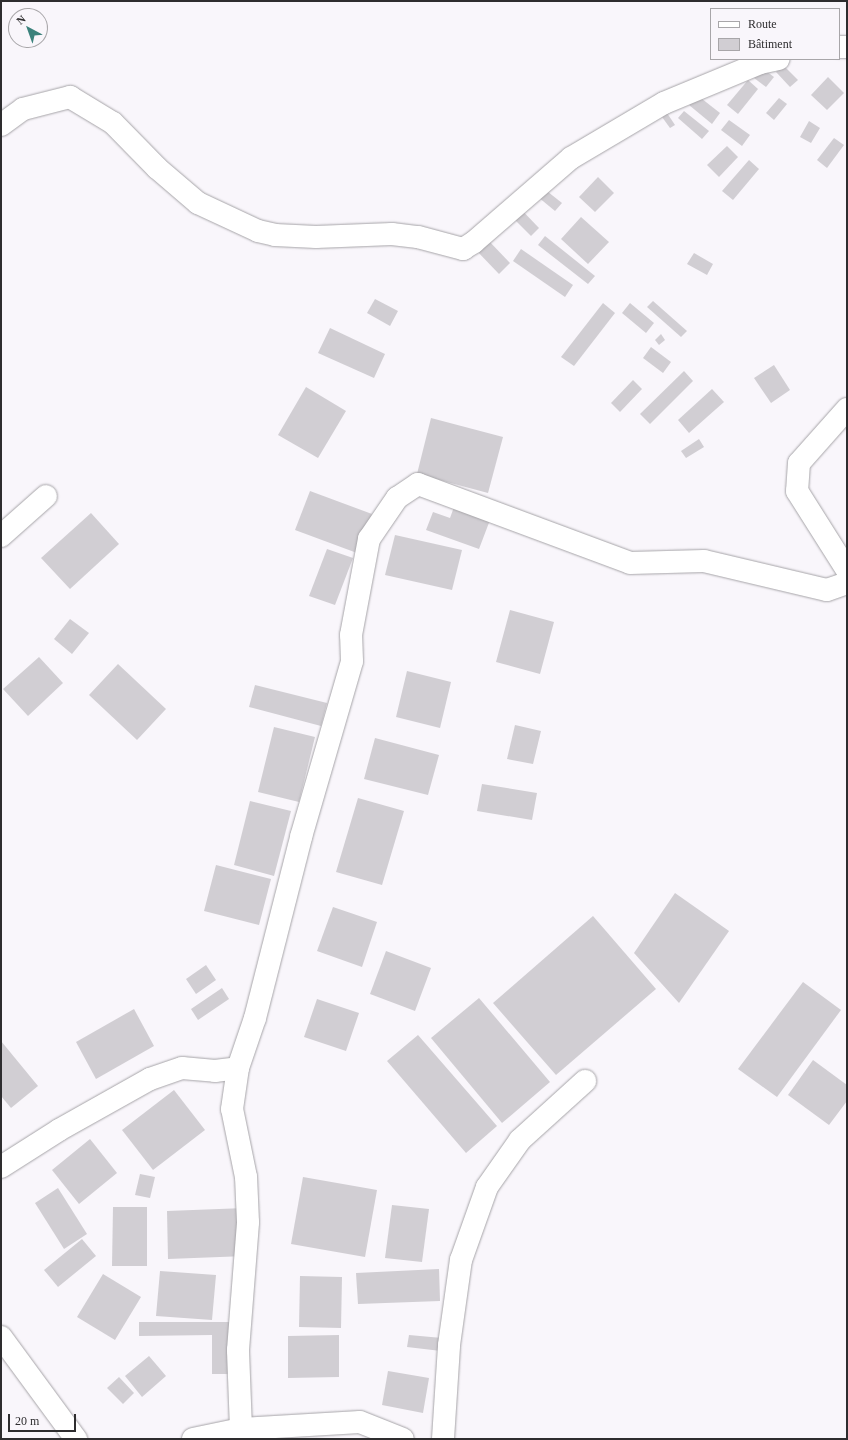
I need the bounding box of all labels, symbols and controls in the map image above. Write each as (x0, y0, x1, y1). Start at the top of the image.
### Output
north arrow (8, 8, 48, 48)
legend (710, 8, 840, 60)
text: N (14, 13, 28, 27)
text: Route (748, 17, 777, 31)
text: Bâtiment (748, 37, 792, 51)
scale bar (10, 1406, 78, 1432)
text: 20 m (15, 1414, 39, 1428)

